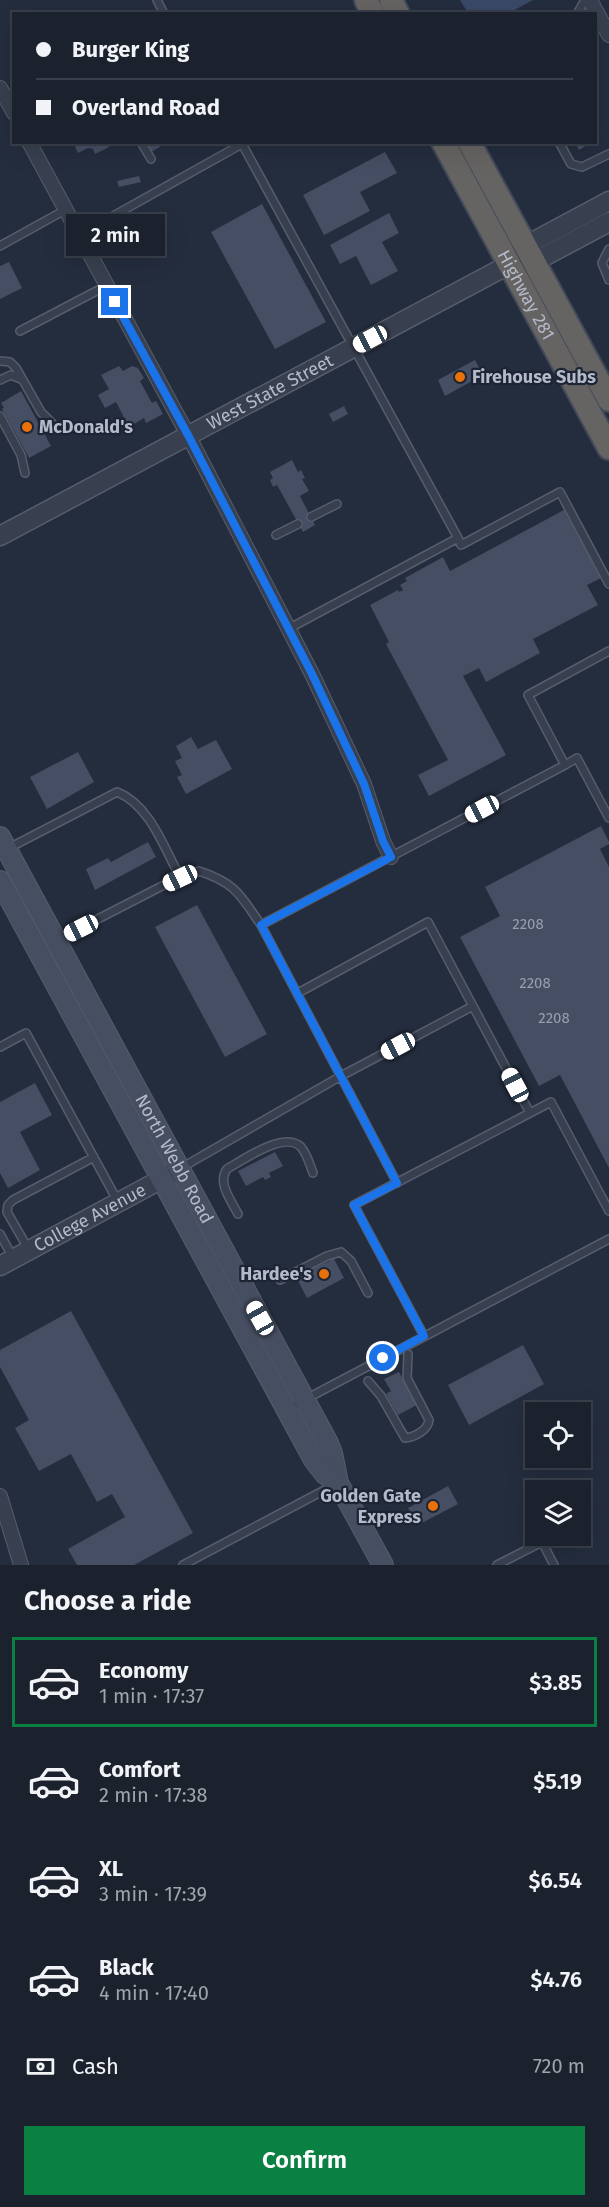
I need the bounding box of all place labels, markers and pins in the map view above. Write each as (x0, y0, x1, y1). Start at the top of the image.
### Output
place label: Firehouse Subs (472, 366, 596, 388)
marker: Firehouse Subs (453, 370, 467, 384)
place label: McDonald's (39, 416, 133, 438)
marker: McDonald's (20, 420, 34, 434)
place label: Hardee's (240, 1263, 312, 1285)
marker: Hardee's (317, 1267, 331, 1281)
place label: Golden Gate Express (320, 1485, 421, 1528)
marker: Golden Gate Express (426, 1499, 440, 1513)

